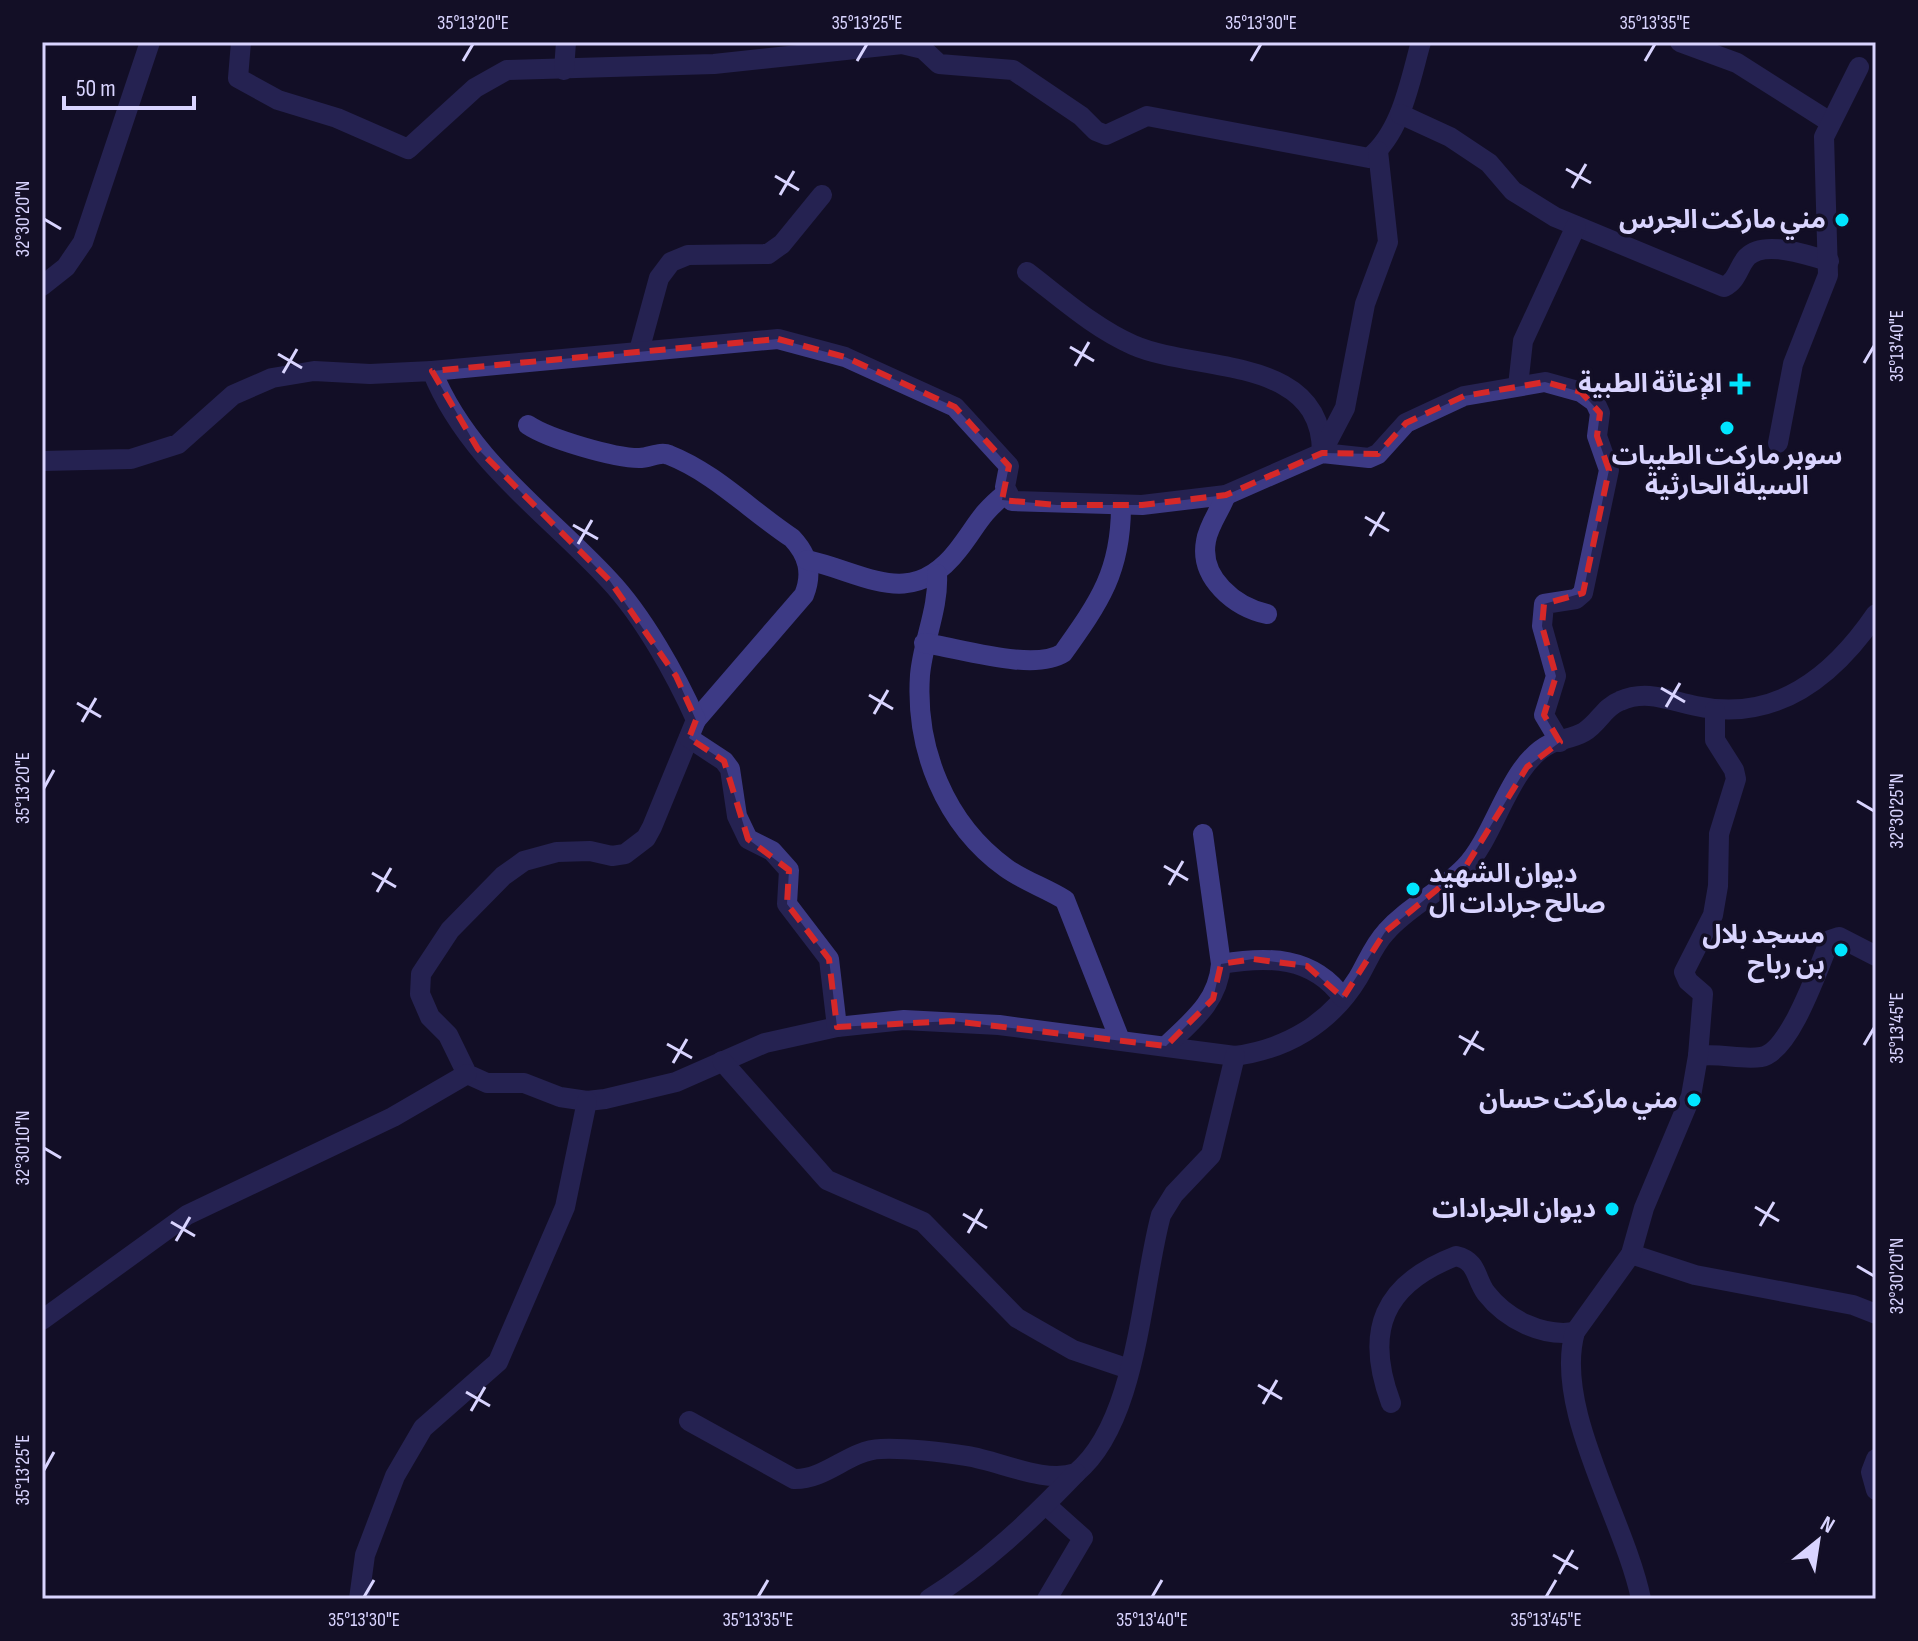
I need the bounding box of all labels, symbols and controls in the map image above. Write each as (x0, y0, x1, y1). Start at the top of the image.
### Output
text: 35°13'20"E (437, 11, 509, 35)
text: 35°13'25"E (831, 11, 903, 35)
text: 35°13'30"E (1225, 11, 1297, 35)
text: 35°13'35"E (1619, 11, 1691, 35)
scale bar (64, 60, 194, 110)
text: 50 m (76, 74, 116, 103)
text: 32°30'20"N (11, 181, 35, 257)
place label: مني ماركت الجرس (1619, 205, 1826, 240)
marker: مني ماركت الجرس (1833, 211, 1851, 229)
text: 35°13'40"E (1885, 310, 1909, 382)
place label: الإغاثة الطبية (1578, 369, 1722, 400)
marker: الإغاثة الطبية (1729, 373, 1751, 395)
marker: سوبر ماركت الطيبات السيلة الحارثية (1718, 419, 1736, 437)
place label: سوبر ماركت الطيبات السيلة الحارثية (1611, 441, 1843, 502)
text: 35°13'20"E (11, 752, 35, 824)
text: 32°30'25"N (1885, 773, 1909, 849)
place label: ديوان الشهيد صالح جرادات ال (1429, 859, 1606, 922)
marker: ديوان الشهيد صالح جرادات ال (1404, 880, 1422, 898)
place label: مسجد بلال بن رباح (1702, 920, 1825, 983)
marker: مسجد بلال بن رباح (1832, 941, 1850, 959)
text: 35°13'45"E (1885, 992, 1909, 1064)
place label: مني ماركت حسان (1479, 1085, 1678, 1120)
marker: مني ماركت حسان (1685, 1091, 1703, 1109)
text: 32°30'10"N (11, 1111, 35, 1186)
place label: ديوان الجرادات (1432, 1194, 1596, 1225)
marker: ديوان الجرادات (1603, 1200, 1621, 1218)
text: 32°30'20"N (1885, 1238, 1909, 1314)
text: 35°13'25"E (11, 1434, 35, 1506)
north arrow (1778, 1501, 1858, 1581)
text: N (1815, 1510, 1839, 1540)
text: 35°13'30"E (328, 1608, 400, 1632)
text: 35°13'35"E (722, 1608, 794, 1632)
text: 35°13'40"E (1116, 1608, 1188, 1632)
text: 35°13'45"E (1510, 1608, 1582, 1632)

